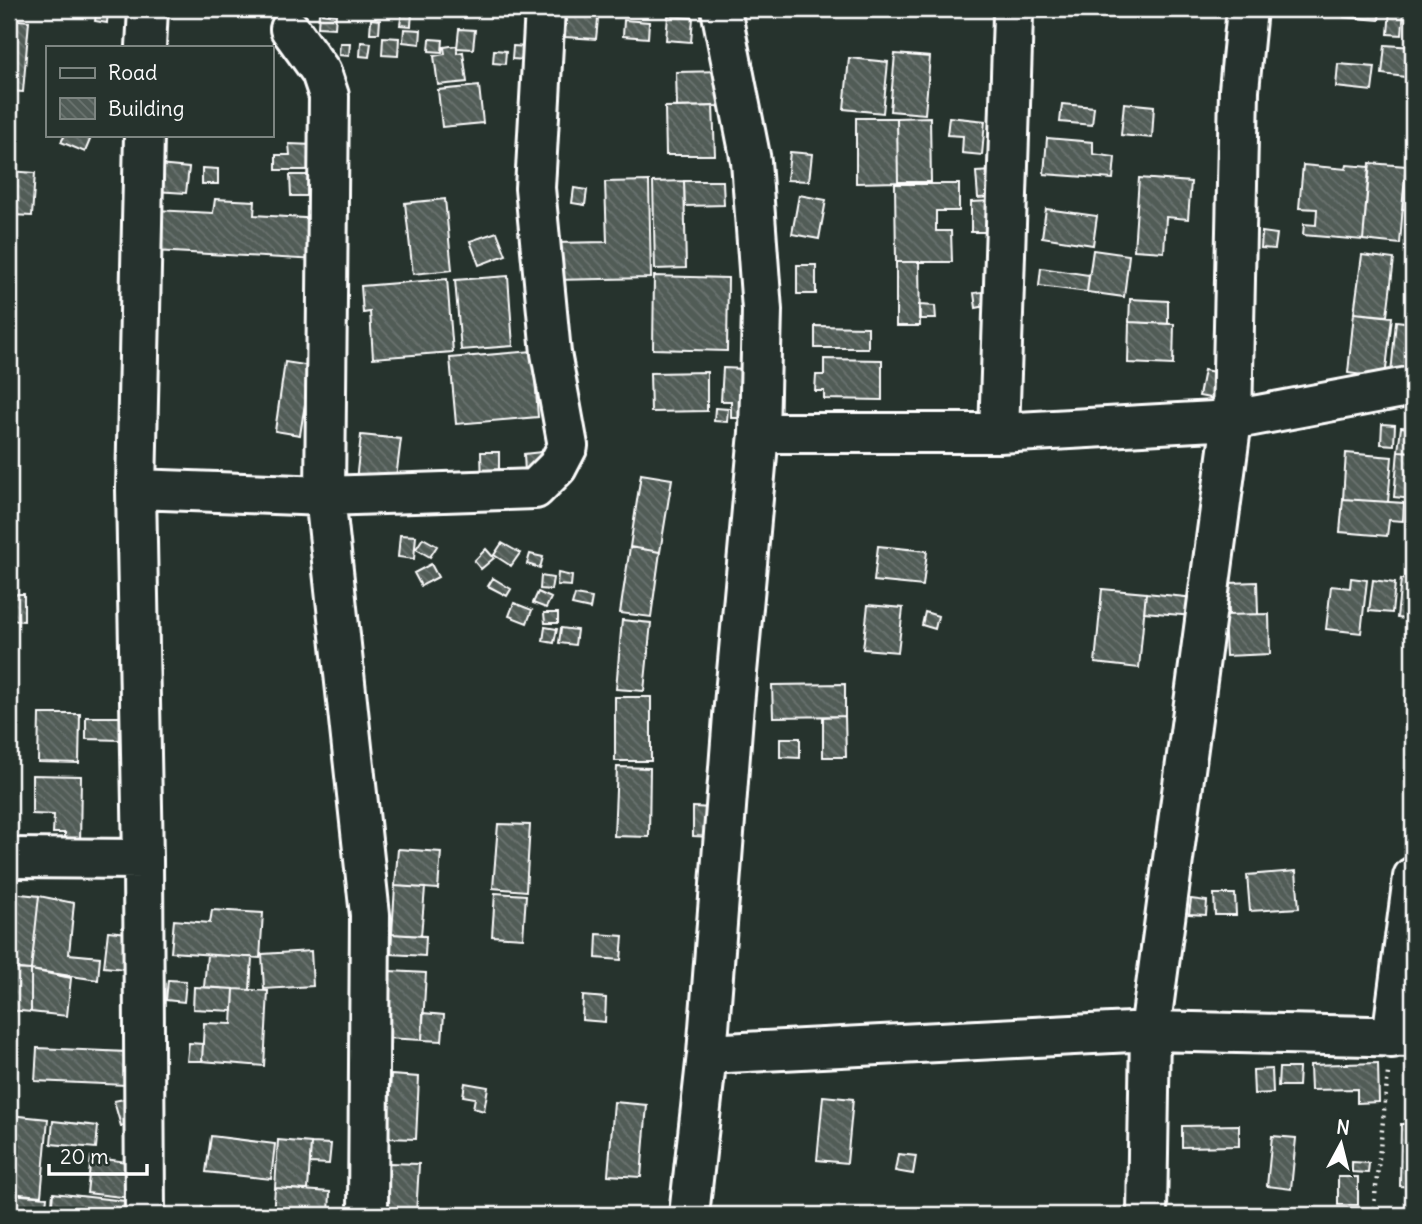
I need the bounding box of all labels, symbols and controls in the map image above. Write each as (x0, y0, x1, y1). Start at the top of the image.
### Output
legend (46, 46, 273, 136)
text: Road (108, 59, 157, 86)
text: Building (108, 95, 184, 122)
north arrow (1306, 1108, 1376, 1178)
text: N (1335, 1114, 1351, 1140)
scale bar (49, 1133, 147, 1177)
text: 20 m (60, 1143, 109, 1170)

